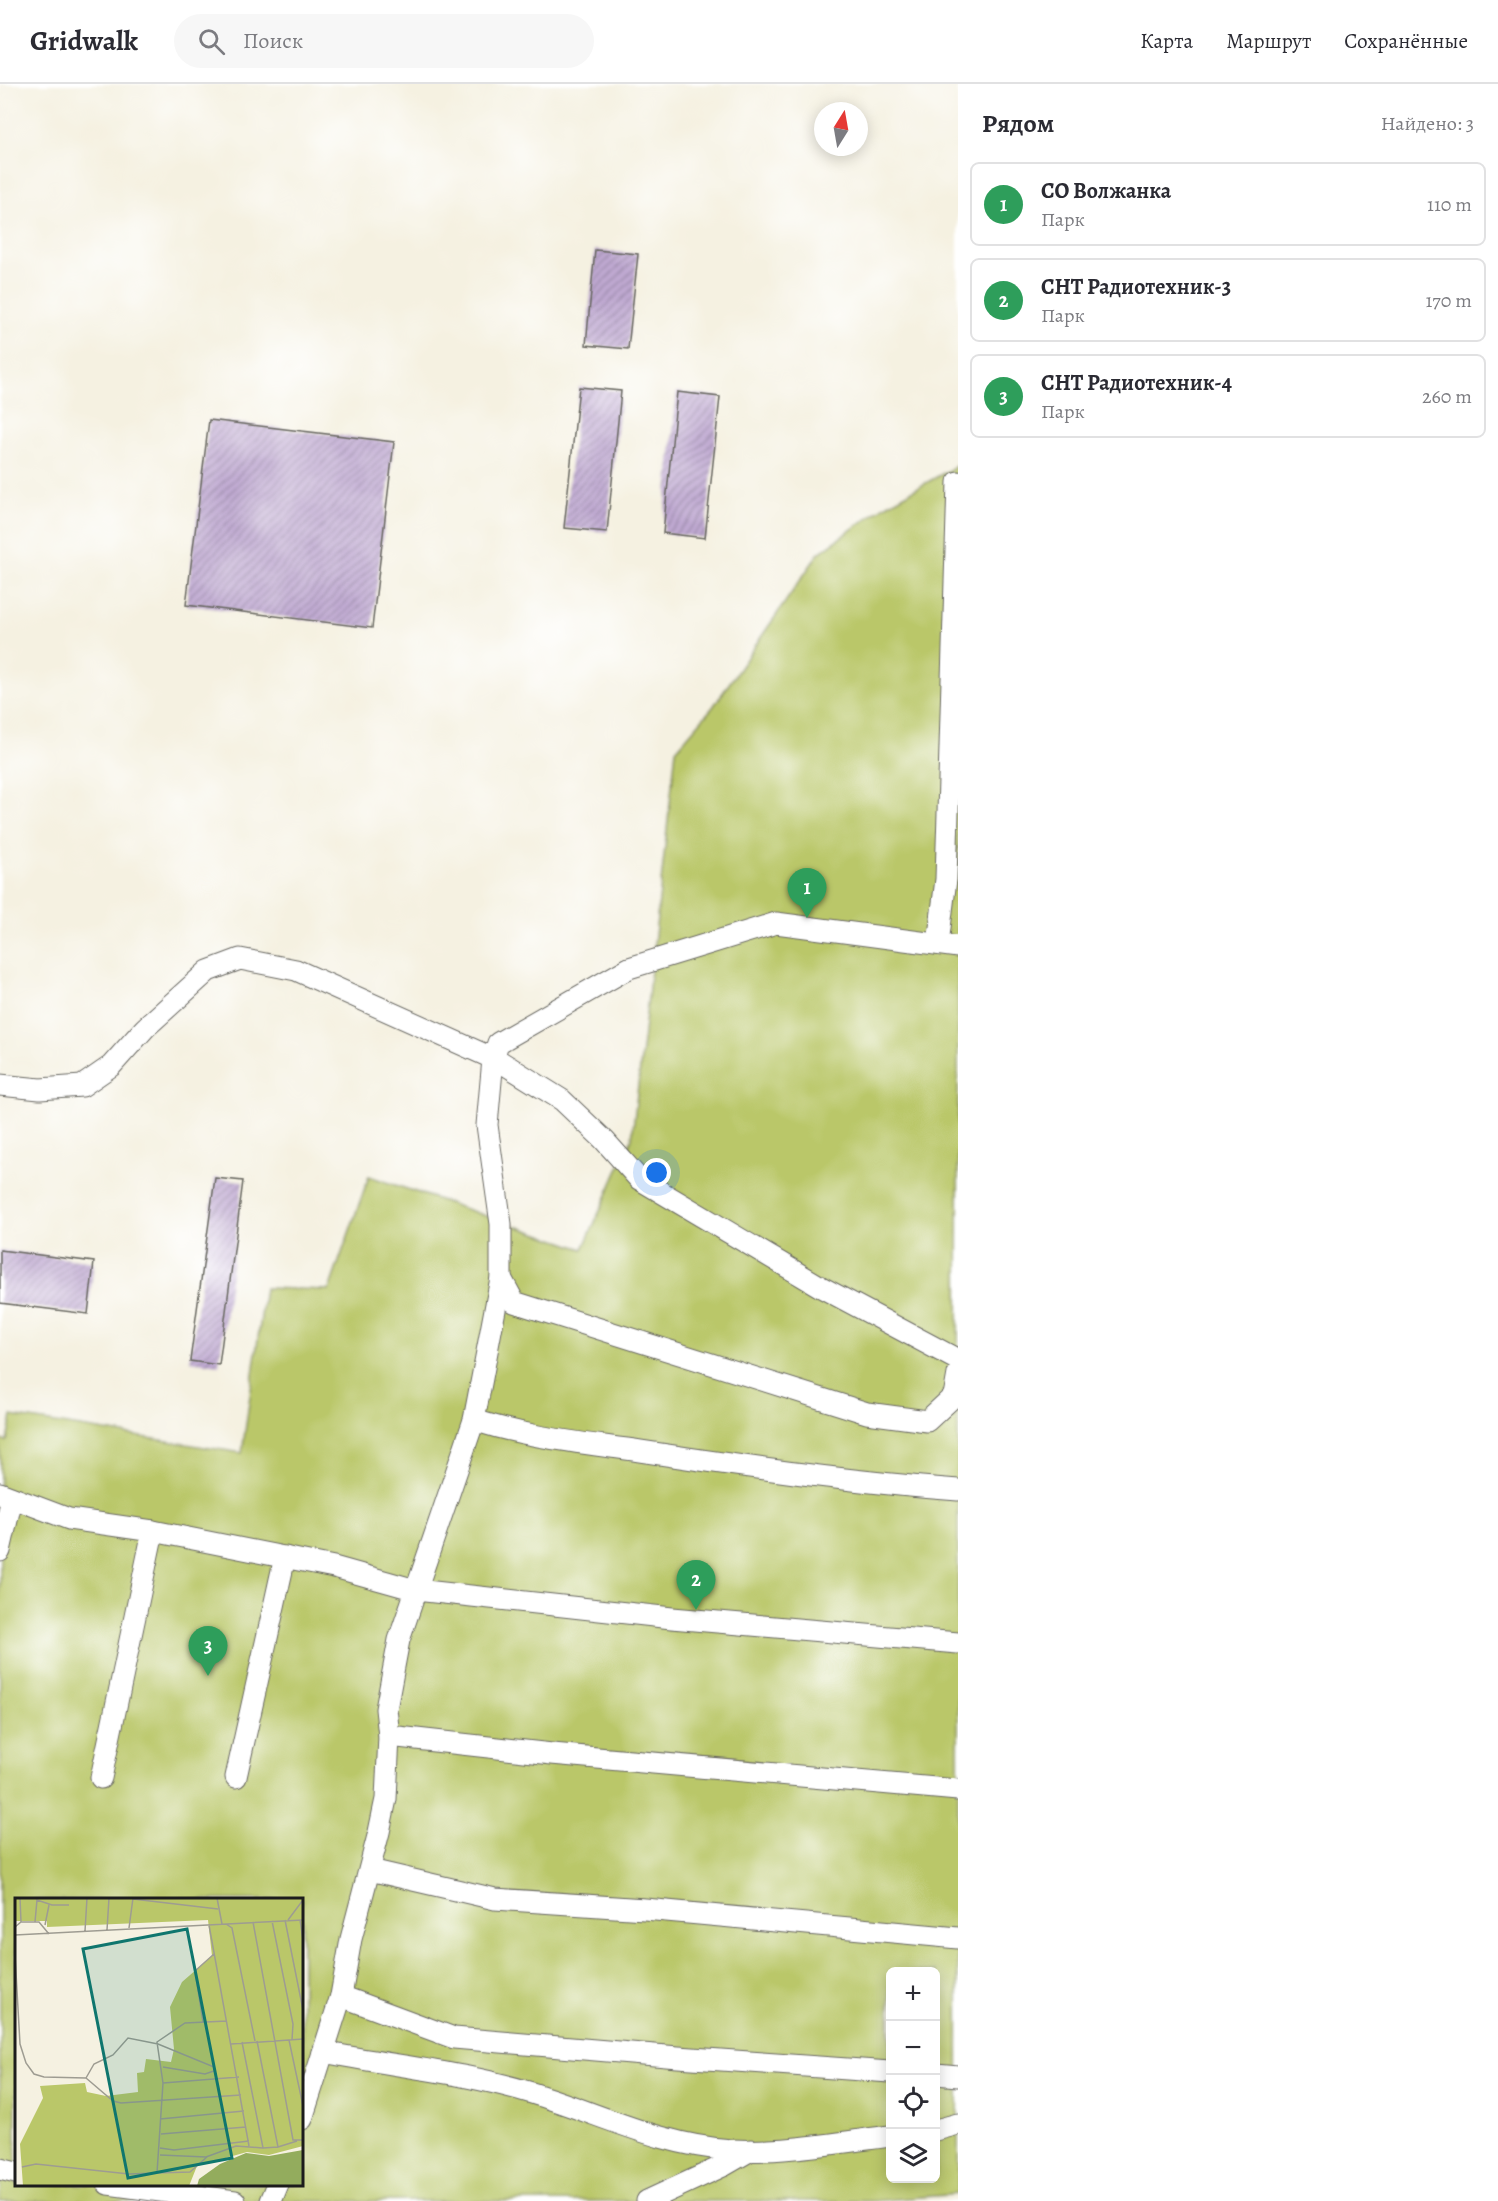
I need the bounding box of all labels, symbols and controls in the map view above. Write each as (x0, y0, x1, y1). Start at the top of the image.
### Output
search box (174, 14, 594, 68)
text: Gridwalk (30, 22, 138, 60)
icon: search (195, 25, 228, 58)
text: Поиск (243, 26, 303, 56)
text: Карта (1140, 27, 1193, 55)
text: Маршрут (1226, 27, 1311, 55)
text: Сохранённые (1344, 27, 1468, 55)
north arrow (814, 102, 868, 156)
text: Рядом (982, 106, 1054, 141)
text: Найдено: 3 (1381, 110, 1474, 137)
text: СО Волжанка (1041, 176, 1171, 206)
text: 1 (1000, 191, 1007, 218)
text: 110 m (1427, 191, 1472, 218)
text: Парк (1041, 206, 1085, 233)
text: СНТ Радиотехник-3 (1041, 272, 1231, 302)
text: 2 (999, 287, 1008, 314)
text: 170 m (1426, 287, 1472, 314)
text: Парк (1041, 302, 1085, 329)
text: СНТ Радиотехник-4 (1041, 368, 1232, 398)
text: 3 (999, 383, 1008, 410)
text: 260 m (1422, 383, 1472, 410)
text: Парк (1041, 398, 1085, 425)
pin: 1 (788, 868, 826, 918)
your location (642, 1158, 671, 1187)
pin: 2 (676, 1560, 716, 1610)
pin: 3 (188, 1626, 228, 1676)
inset map (15, 1898, 303, 2186)
map controls (886, 1967, 940, 2183)
button: + (886, 1967, 940, 2021)
button: − (886, 2021, 940, 2075)
button: locate (886, 2075, 940, 2129)
button: layers (886, 2129, 940, 2183)

